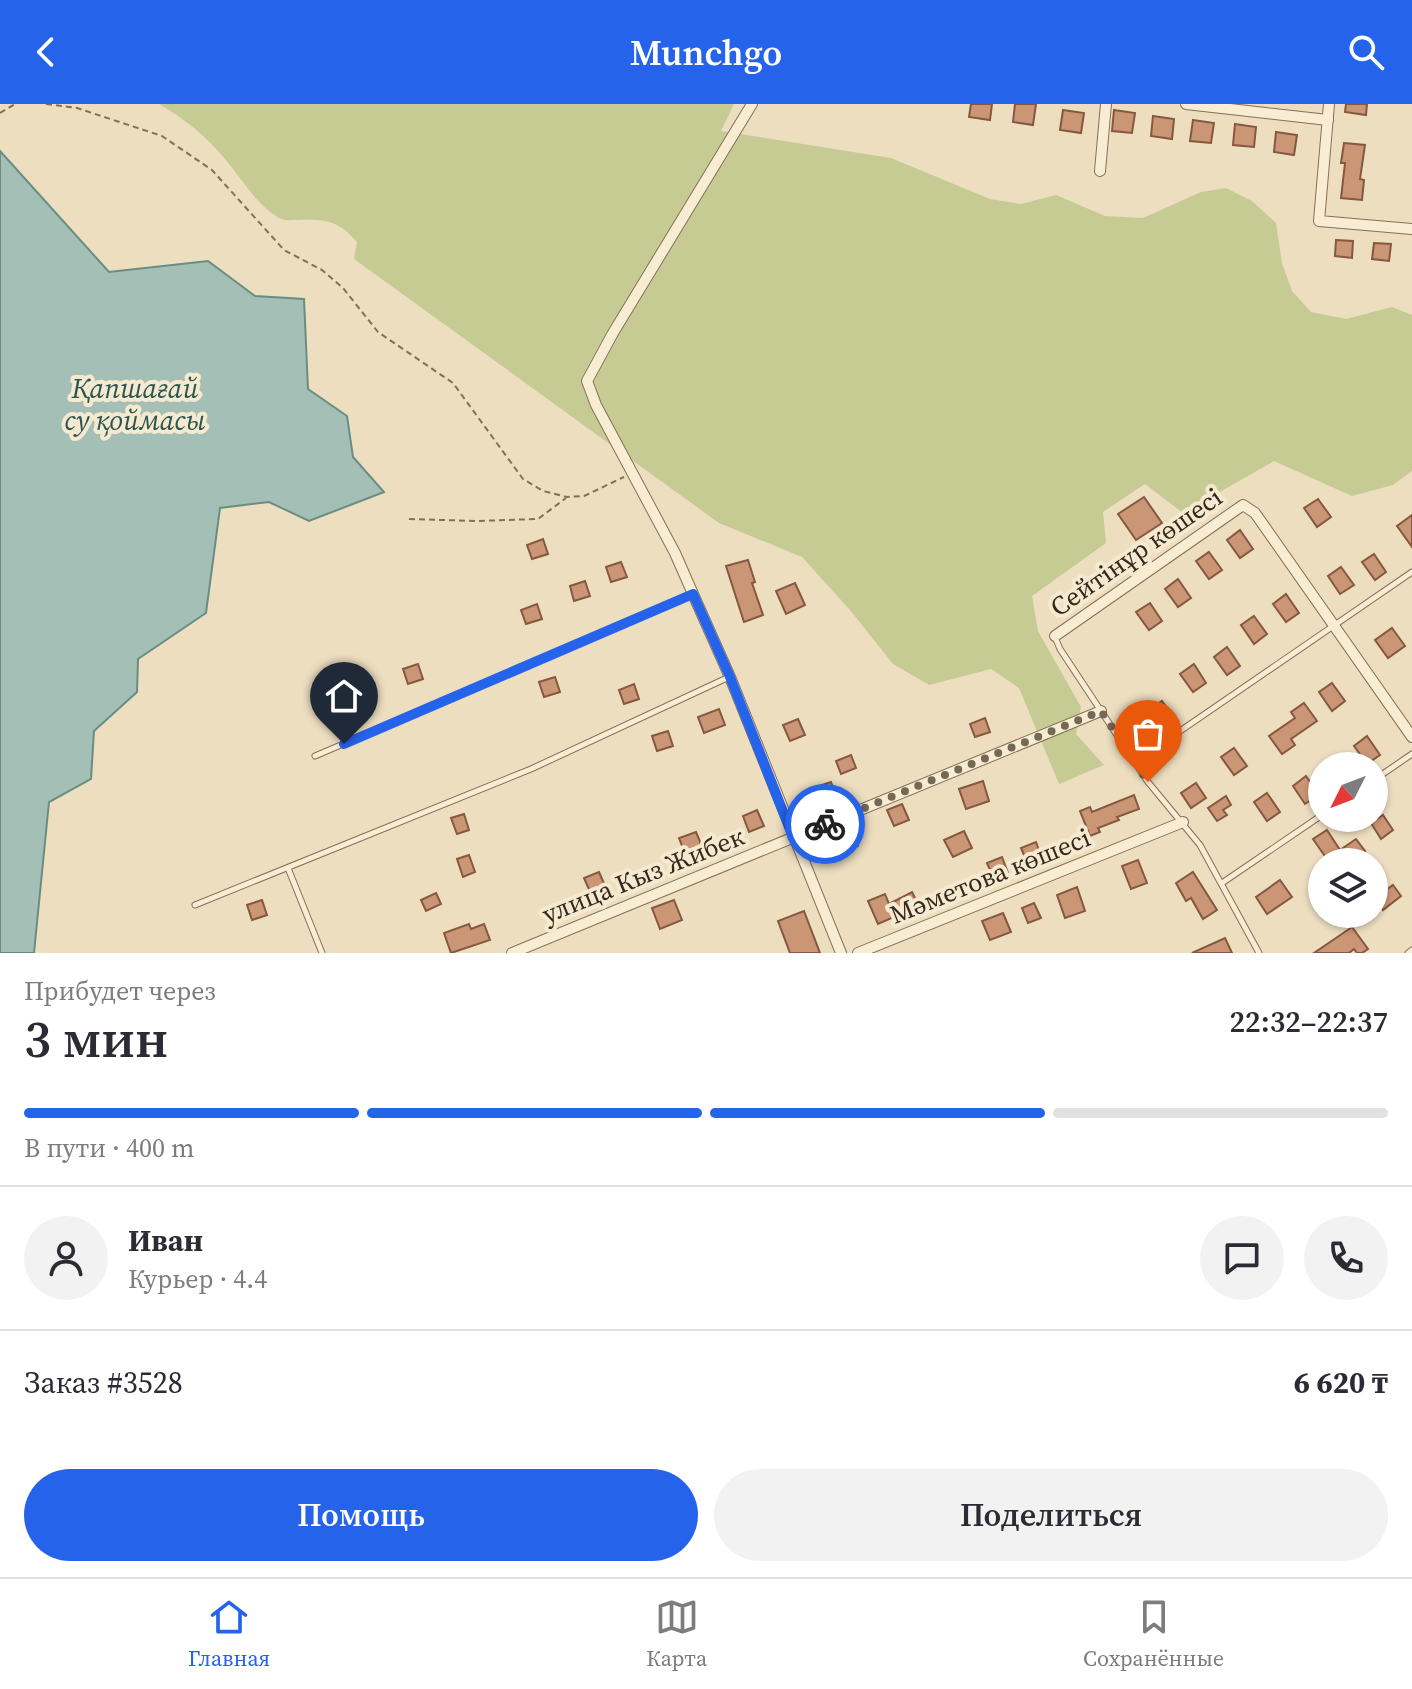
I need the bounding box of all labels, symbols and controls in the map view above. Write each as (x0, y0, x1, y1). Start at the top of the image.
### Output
text: Munchgo (630, 28, 782, 77)
icon: back (24, 30, 68, 74)
icon: search (1344, 30, 1388, 74)
water label: Қапшағай су қоймасы (65, 369, 206, 439)
street label: Сейтінұр көшесі (1043, 479, 1229, 625)
pin (310, 662, 378, 744)
icon: home (322, 674, 366, 718)
pin (1114, 700, 1182, 782)
icon: bag (1126, 712, 1170, 756)
north arrow (1308, 752, 1388, 832)
map controls (1308, 752, 1388, 928)
courier (785, 784, 865, 864)
icon: bike (803, 802, 847, 846)
street label: улица Кыз Жибек (537, 818, 750, 932)
street label: Мәметова көшесі (884, 819, 1096, 933)
button: layers (1308, 848, 1388, 928)
text: Прибудет через (24, 973, 216, 1009)
text: 22:32–22:37 (1229, 1001, 1388, 1042)
text: 3 мин (24, 1003, 168, 1074)
text: В пути · 400 m (24, 1130, 194, 1166)
button: person (24, 1216, 108, 1300)
button: chat (1200, 1216, 1284, 1300)
button: phone (1304, 1216, 1388, 1300)
text: Иван (128, 1220, 203, 1261)
text: Курьер · 4.4 (128, 1261, 267, 1297)
text: Заказ #3528 (24, 1362, 183, 1403)
text: 6 620 ₸ (1294, 1362, 1388, 1403)
button: Помощь (24, 1469, 698, 1561)
button: Поделиться (714, 1469, 1388, 1561)
tab: Главная (188, 1595, 270, 1673)
tab: Карта (646, 1595, 707, 1673)
tab: Сохранённые (1083, 1595, 1224, 1673)

